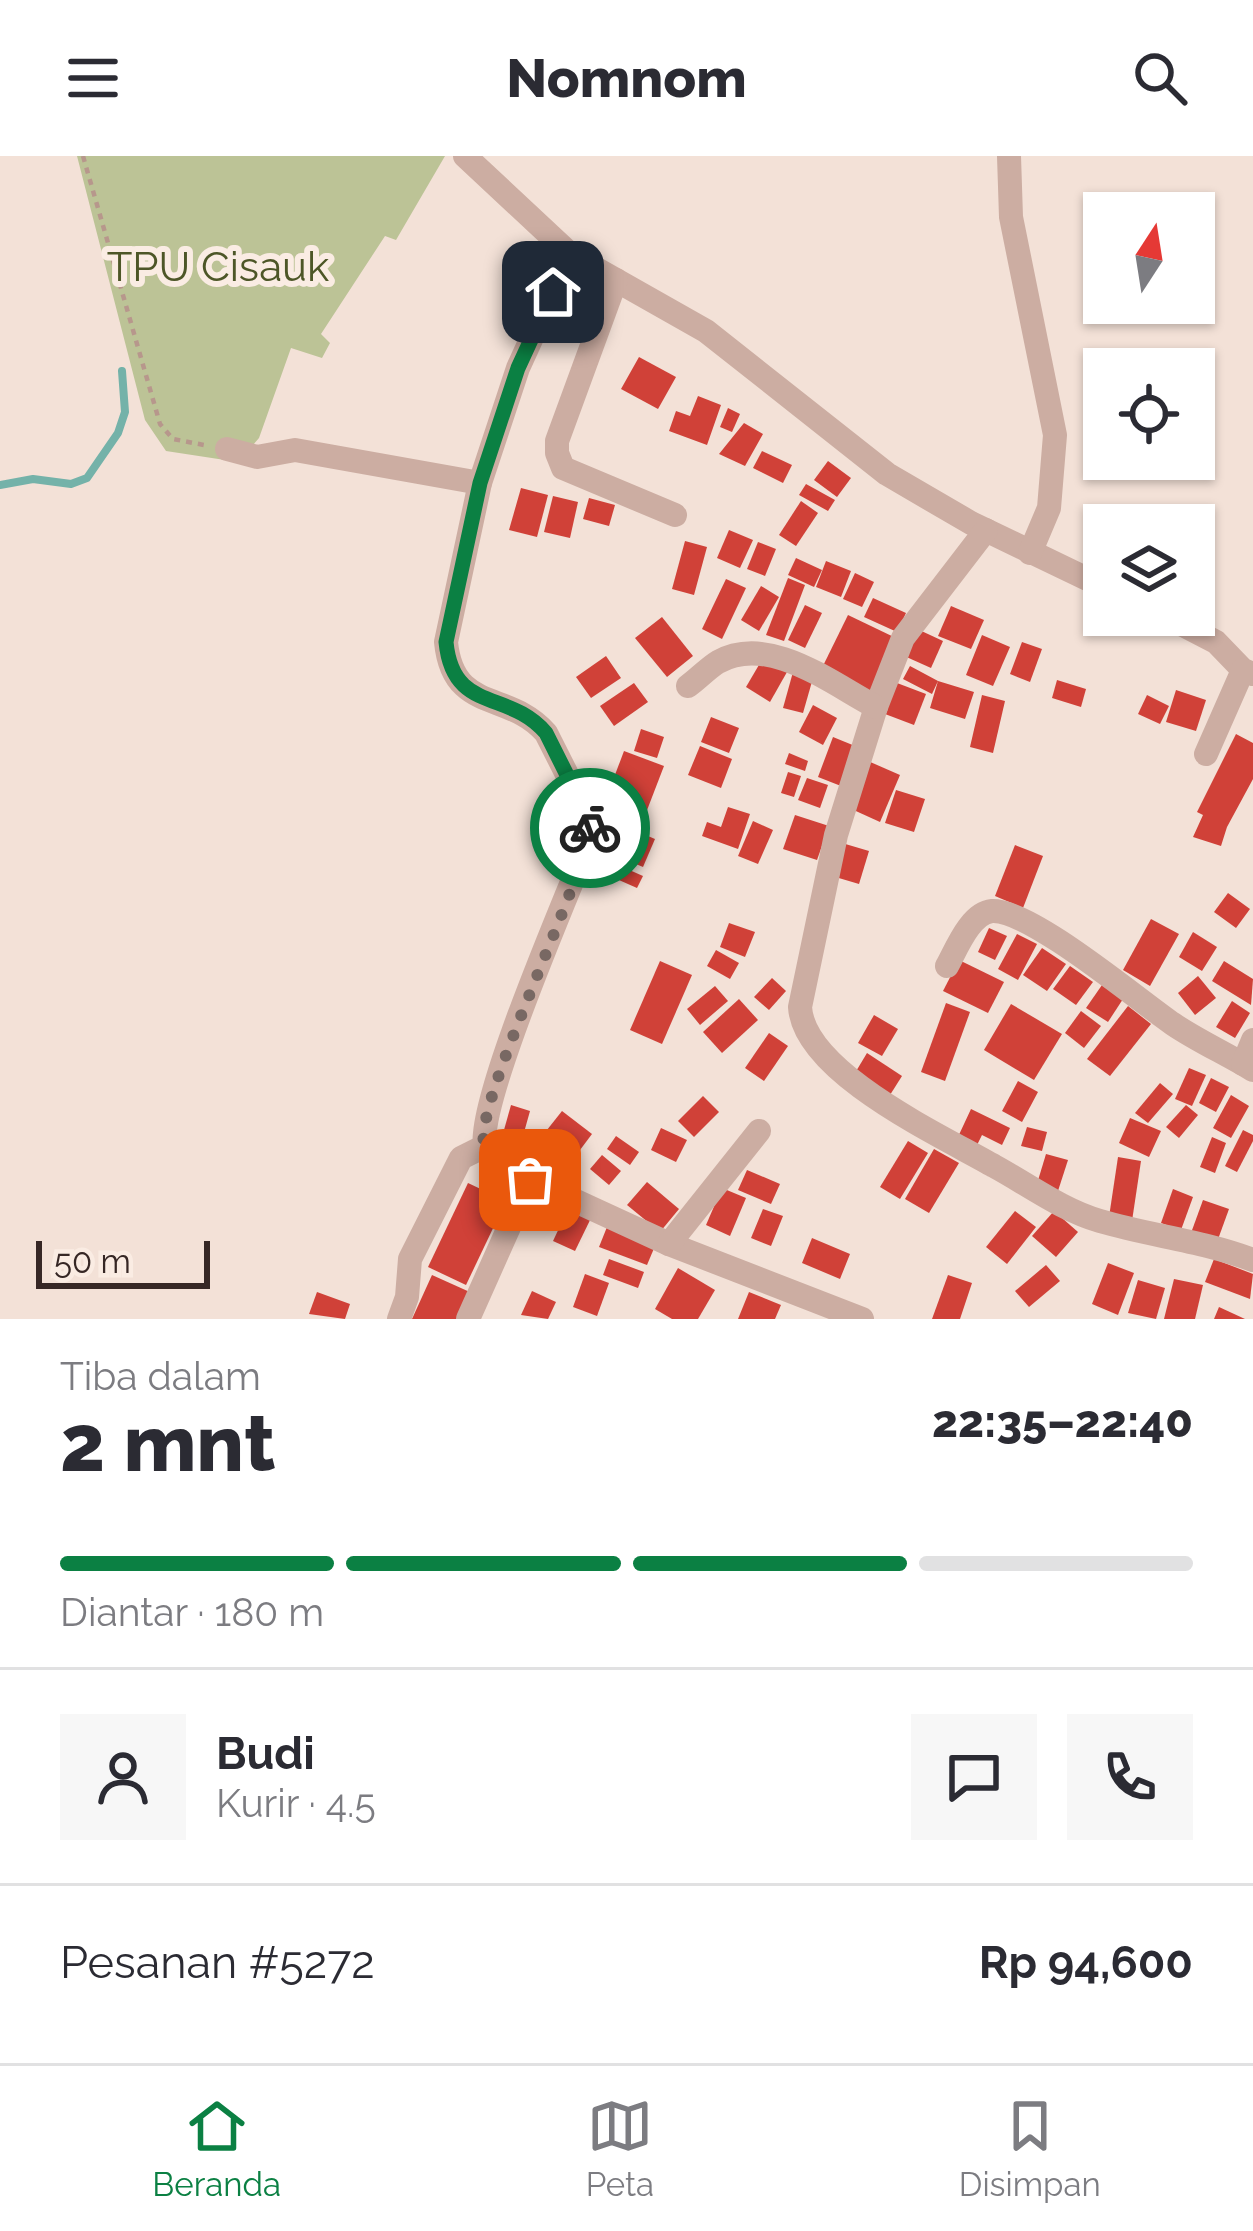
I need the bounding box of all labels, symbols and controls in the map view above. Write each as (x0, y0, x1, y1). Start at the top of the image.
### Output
icon: menu (60, 45, 126, 111)
icon: search (1127, 45, 1193, 111)
text: Nomnom (506, 46, 747, 110)
north arrow (1083, 192, 1215, 324)
map controls (1083, 192, 1215, 636)
pin (502, 241, 604, 343)
park label: TPU Cisauk (107, 242, 329, 291)
icon: home (520, 259, 586, 325)
button: locate (1083, 348, 1215, 480)
button: layers (1083, 504, 1215, 636)
courier (530, 768, 650, 888)
icon: bike (557, 795, 623, 861)
pin (479, 1129, 581, 1231)
icon: bag (497, 1147, 563, 1213)
scale bar (36, 1235, 210, 1288)
text: 50 m (54, 1242, 131, 1281)
text: Tiba dalam (60, 1353, 261, 1399)
text: 22:35–22:40 (932, 1395, 1193, 1448)
text: 2 mnt (60, 1398, 275, 1489)
text: Diantar · 180 m (60, 1589, 324, 1635)
button: person (60, 1714, 186, 1840)
button: chat (911, 1714, 1037, 1840)
button: phone (1067, 1714, 1193, 1840)
text: Budi (216, 1727, 315, 1780)
text: Kurir · 4.5 (216, 1780, 376, 1826)
text: Pesanan #5272 (60, 1936, 375, 1989)
text: Rp 94,600 (979, 1936, 1193, 1989)
tab: Beranda (152, 2093, 281, 2204)
tab: Peta (586, 2093, 654, 2204)
tab: Disimpan (959, 2093, 1101, 2204)

